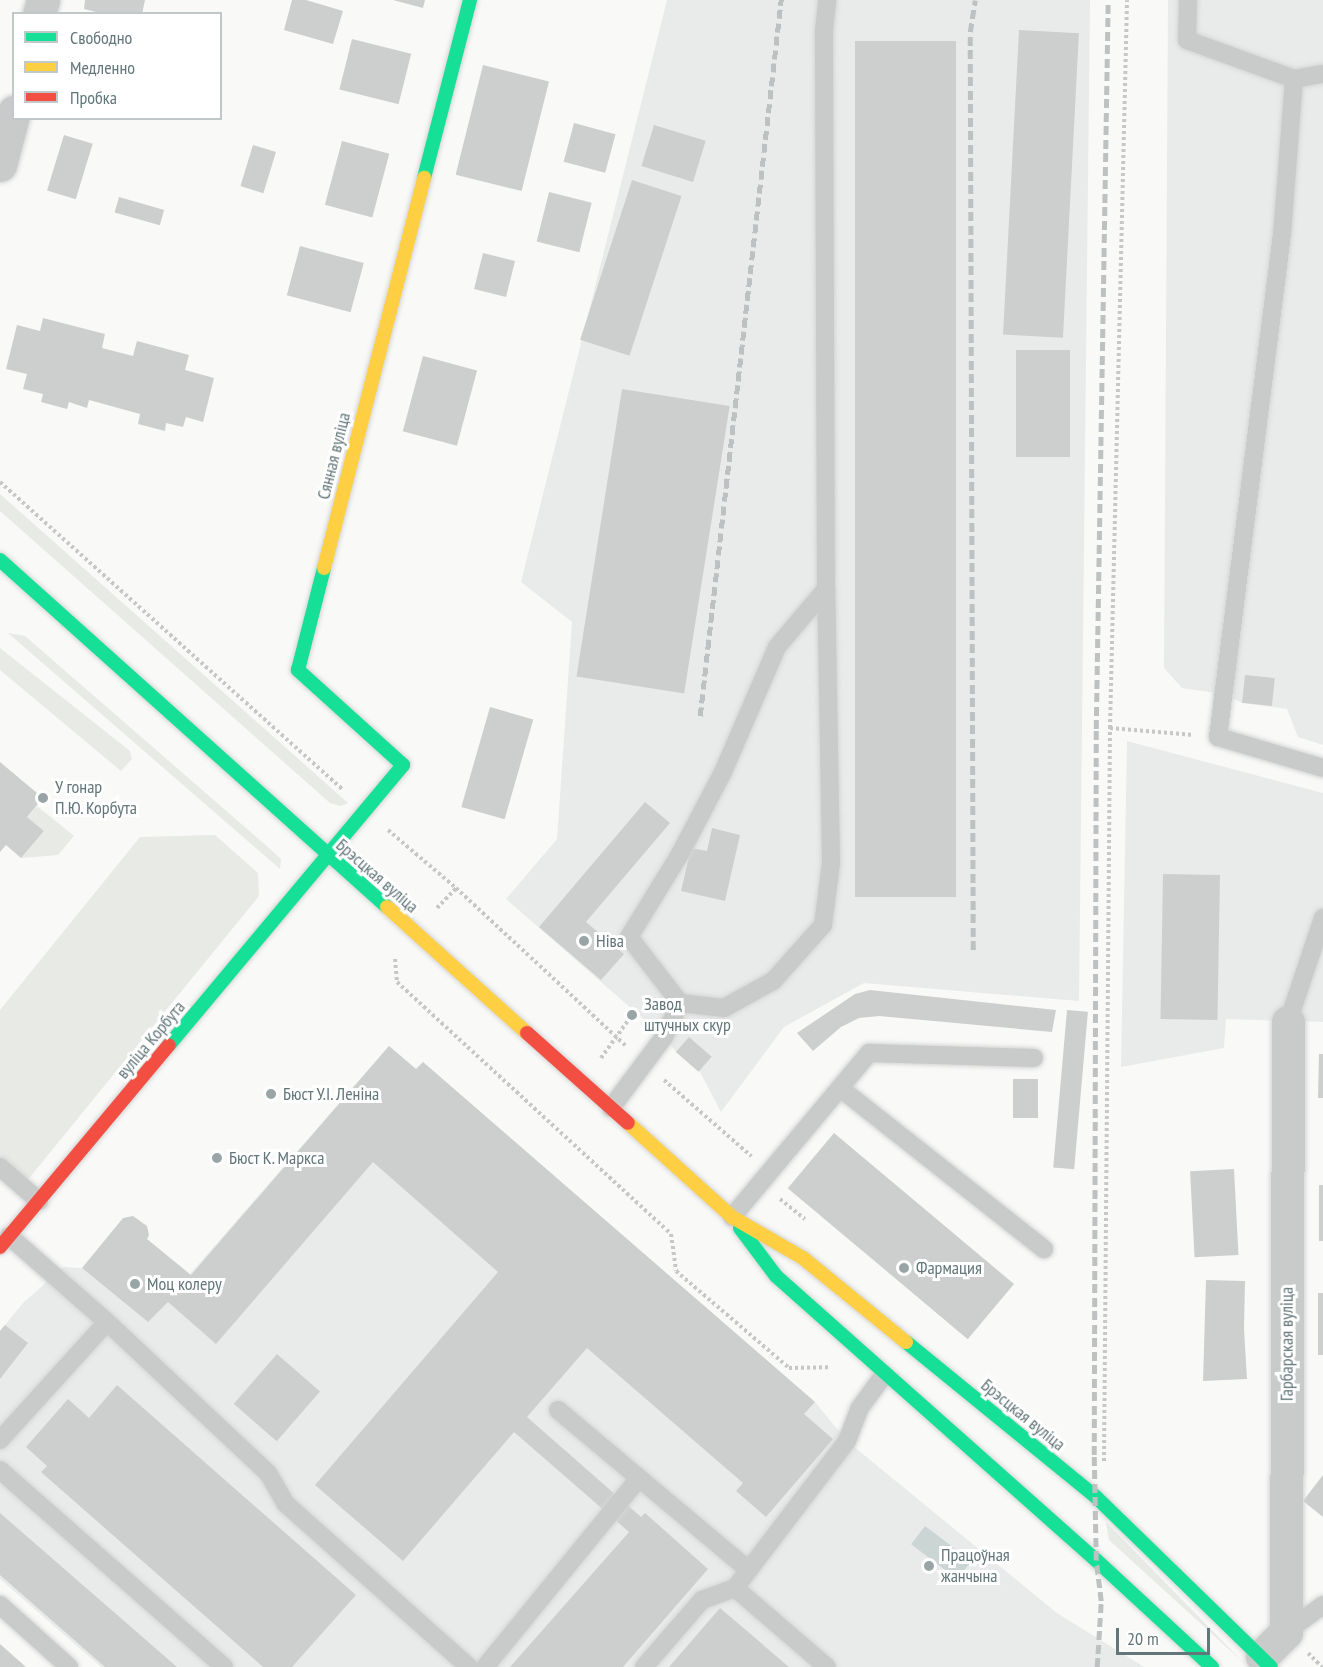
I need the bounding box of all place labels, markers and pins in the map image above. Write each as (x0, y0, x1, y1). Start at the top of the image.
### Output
place label: У гонар П.Ю. Корбута (55, 777, 138, 820)
marker: У гонар П.Ю. Корбута (36, 791, 50, 805)
place label: Ніва (596, 930, 624, 952)
marker: Ніва (577, 934, 591, 948)
place label: Завод штучных скур (644, 994, 731, 1036)
marker: Завод штучных скур (625, 1008, 639, 1022)
place label: Бюст У.І. Леніна (283, 1083, 381, 1105)
marker: Бюст У.І. Леніна (264, 1087, 278, 1101)
place label: Бюст К. Маркса (229, 1147, 326, 1169)
marker: Бюст К. Маркса (210, 1151, 224, 1165)
place label: Фармация (916, 1257, 982, 1279)
marker: Фармация (897, 1261, 911, 1275)
place label: Моц колеру (147, 1273, 222, 1295)
marker: Моц колеру (128, 1277, 142, 1291)
place label: Працоўная жанчына (941, 1545, 1010, 1588)
marker: Працоўная жанчына (922, 1559, 936, 1573)

